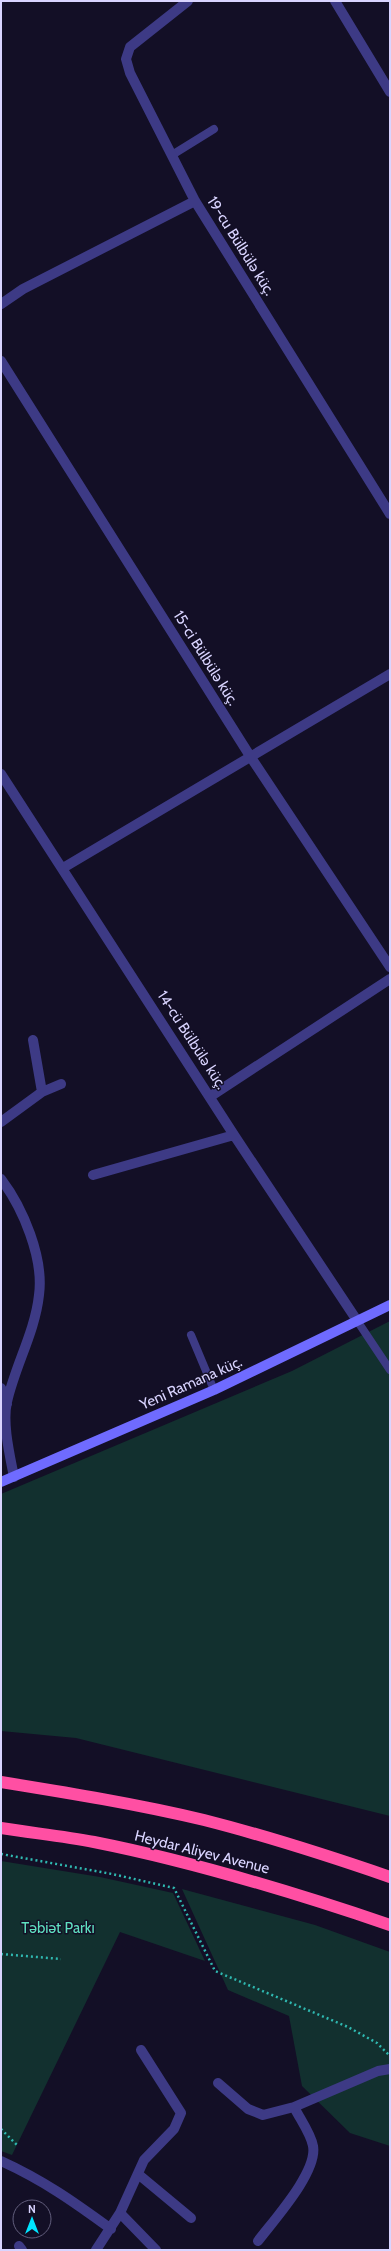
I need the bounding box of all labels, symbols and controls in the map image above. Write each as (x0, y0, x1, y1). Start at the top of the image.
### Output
street label: 19-cu Bülbülə küç. (203, 193, 279, 299)
street label: 15-ci Bülbülə küç. (170, 607, 242, 709)
street label: 14-cü Bülbülə küç. (154, 987, 230, 1093)
street label: Yeni Ramana küç. (136, 1352, 245, 1414)
street label: Heydar Aliyev Avenue (133, 1827, 272, 1878)
park label: Təbiət Parkı (21, 1919, 95, 1937)
north arrow (12, 2199, 52, 2239)
text: N (28, 2202, 36, 2216)

